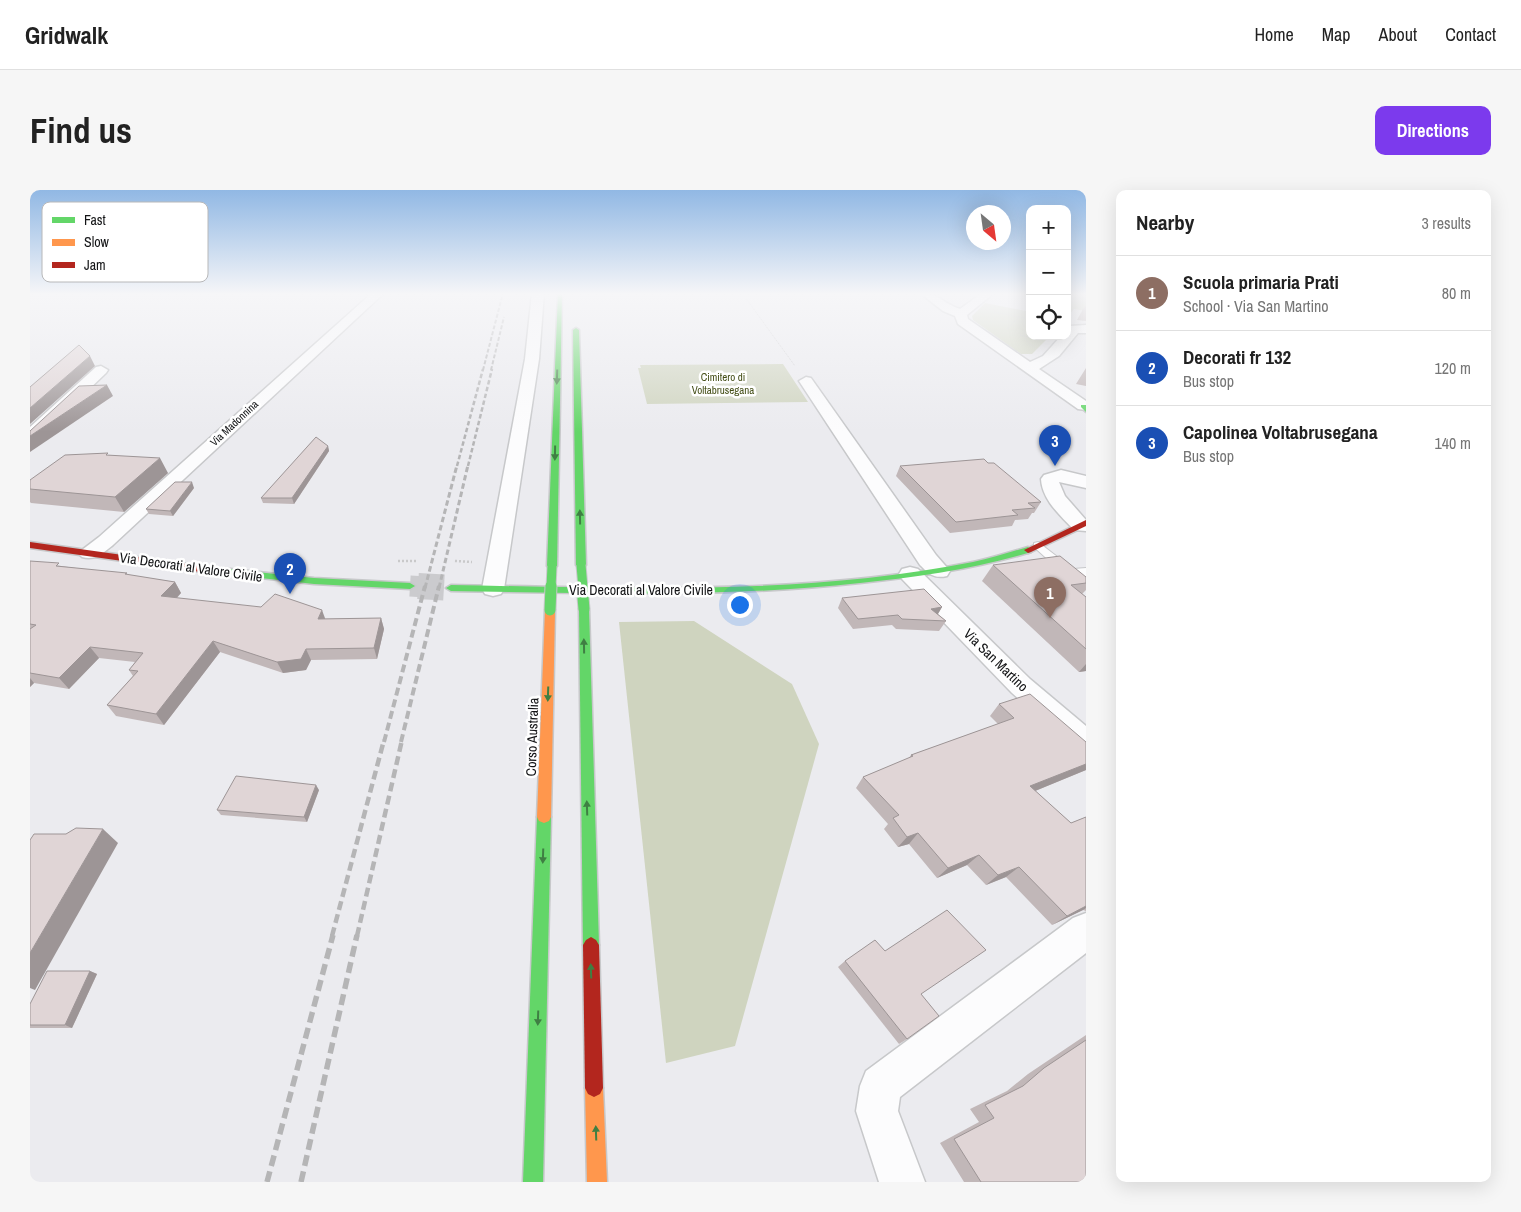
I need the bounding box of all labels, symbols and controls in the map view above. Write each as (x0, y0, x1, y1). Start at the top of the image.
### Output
text: Gridwalk (25, 19, 108, 51)
text: Home (1254, 22, 1294, 47)
text: Map (1322, 22, 1351, 47)
text: About (1379, 22, 1417, 47)
text: Contact (1445, 22, 1496, 47)
button: Directions (1375, 106, 1491, 155)
text: Find us (30, 107, 132, 154)
legend (42, 202, 208, 282)
north arrow (966, 205, 1011, 250)
map controls (1026, 205, 1071, 340)
button: + (1026, 205, 1071, 250)
text: Nearby (1136, 208, 1194, 237)
text: Fast (84, 211, 106, 229)
text: 3 results (1421, 212, 1471, 234)
text: Slow (84, 233, 110, 251)
button: − (1026, 250, 1071, 295)
text: Jam (84, 256, 106, 274)
text: Scuola primaria Prati (1183, 269, 1339, 295)
text: 1 (1148, 282, 1156, 304)
text: 80 m (1442, 282, 1471, 304)
button: locate (1026, 295, 1071, 340)
text: School · Via San Martino (1183, 295, 1329, 317)
text: Decorati fr 132 (1183, 344, 1291, 370)
text: 2 (1148, 357, 1156, 379)
text: 120 m (1435, 357, 1471, 379)
one-way arrow (553, 369, 561, 385)
park label: Cimitero di Voltabrusegana (692, 370, 754, 397)
text: Bus stop (1183, 370, 1234, 392)
street label: Via Madonnina (207, 397, 261, 449)
text: Capolinea Voltabrusegana (1183, 419, 1378, 445)
pin: 3 (1039, 425, 1071, 466)
text: 3 (1148, 432, 1156, 454)
text: 140 m (1435, 432, 1471, 454)
one-way arrow (550, 445, 558, 461)
text: Bus stop (1183, 445, 1234, 467)
one-way arrow (576, 508, 584, 524)
street label: Via Decorati al Valore Civile (119, 548, 263, 586)
pin: 2 (274, 553, 306, 594)
pin: 1 (1034, 577, 1066, 618)
street label: Via Decorati al Valore Civile (569, 581, 713, 599)
your location (727, 592, 753, 618)
street label: Via San Martino (960, 625, 1032, 695)
one-way arrow (580, 638, 588, 654)
one-way arrow (544, 686, 552, 702)
street label: Corso Australia (522, 697, 542, 777)
one-way arrow (583, 800, 591, 816)
one-way arrow (539, 848, 547, 864)
one-way arrow (587, 963, 595, 979)
one-way arrow (534, 1011, 542, 1027)
one-way arrow (592, 1125, 600, 1141)

